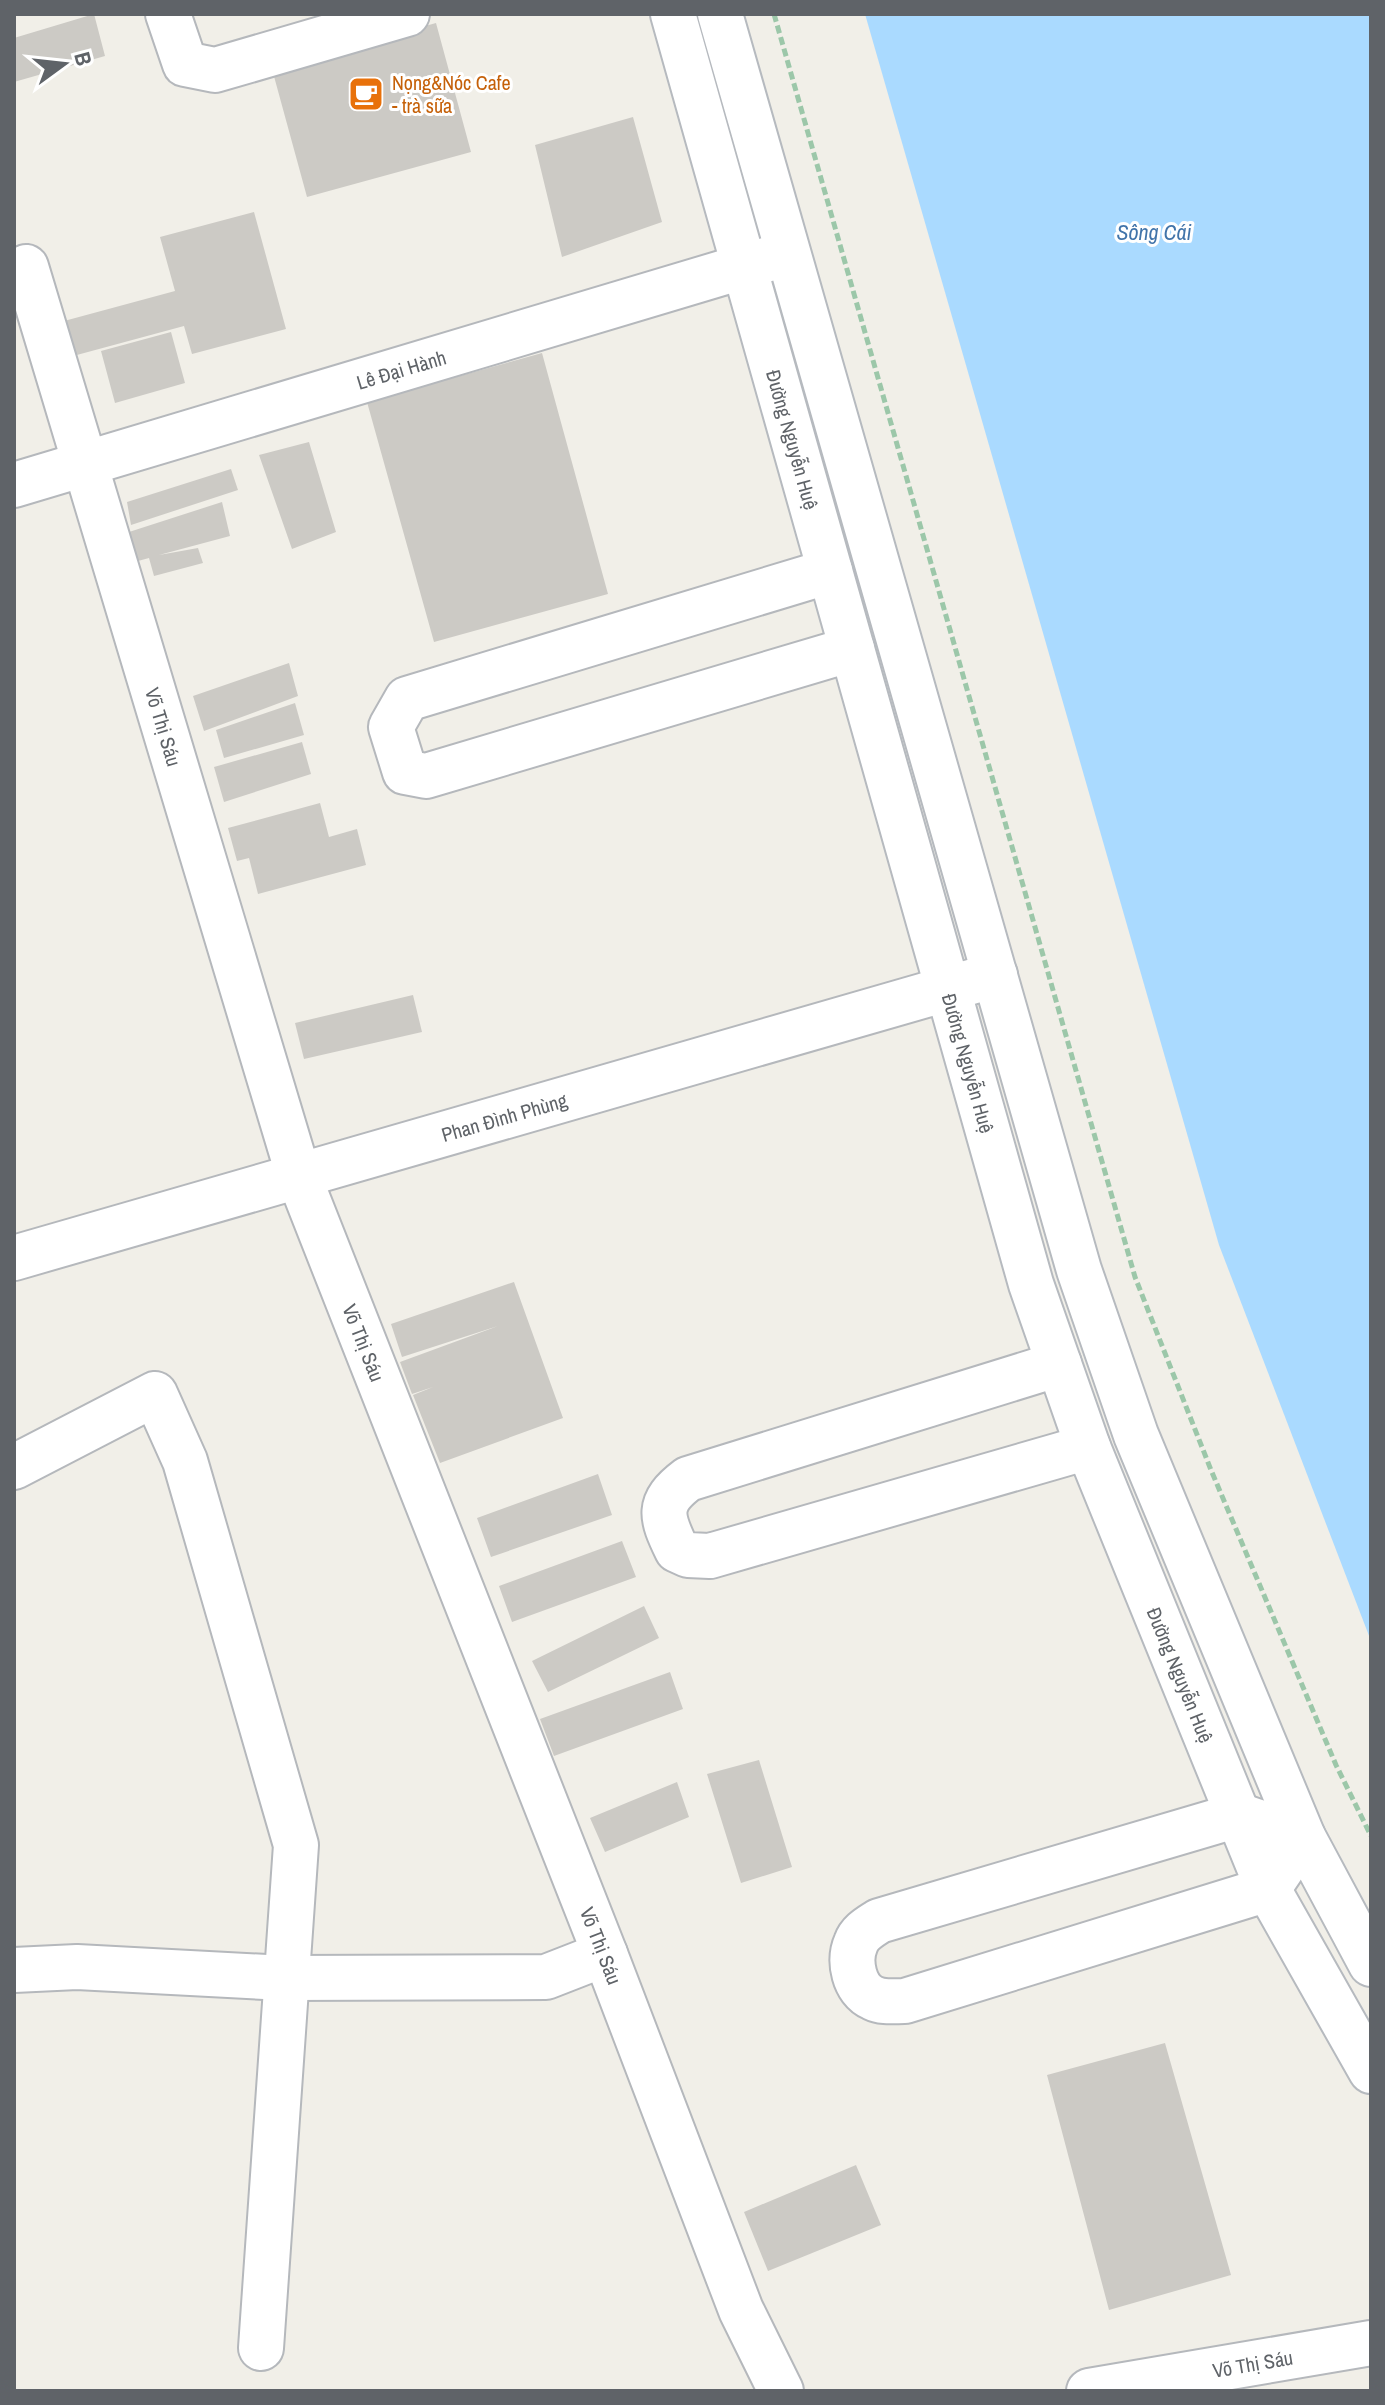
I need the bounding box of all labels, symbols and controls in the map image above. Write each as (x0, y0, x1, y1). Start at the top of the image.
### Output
north arrow (24, 24, 104, 104)
text: B (67, 49, 99, 69)
place label: Nọng&Nóc Cafe - trà sữa (392, 69, 511, 119)
cafe icon: Nọng&Nóc Cafe - trà sữa (347, 75, 385, 113)
water label: Sông Cái (1116, 217, 1192, 247)
street label: Lê Đại Hành (353, 343, 449, 395)
street label: Đường Nguyễn Huệ (760, 366, 825, 512)
street label: Võ Thị Sáu (139, 684, 188, 769)
street label: Đường Nguyễn Huệ (936, 990, 1001, 1136)
street label: Phan Đình Phùng (438, 1086, 570, 1148)
street label: Võ Thị Sáu (337, 1300, 392, 1385)
street label: Đường Nguyễn Huệ (1141, 1603, 1220, 1746)
street label: Võ Thị Sáu (574, 1903, 629, 1988)
street label: Võ Thị Sáu (1210, 2343, 1295, 2383)

